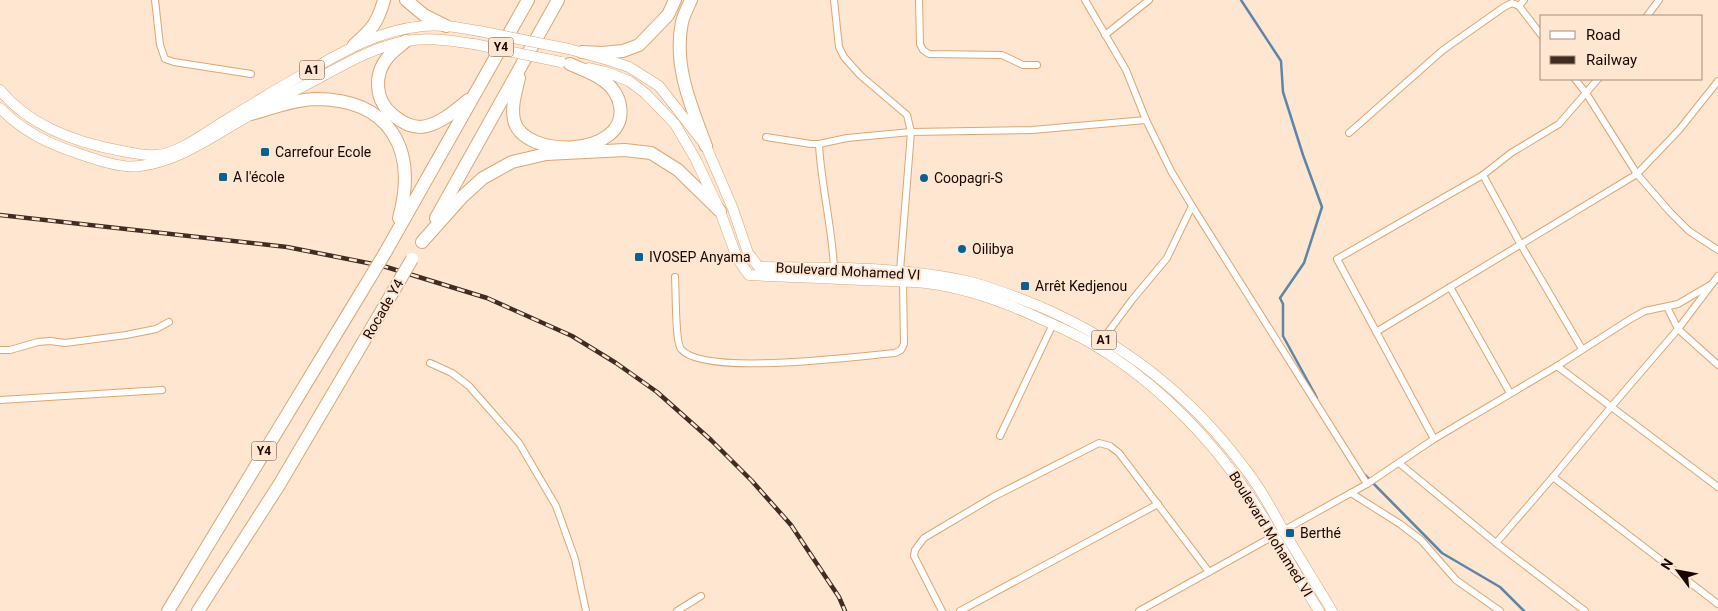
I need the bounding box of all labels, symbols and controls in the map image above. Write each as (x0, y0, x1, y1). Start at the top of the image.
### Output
legend (1540, 15, 1703, 80)
text: Road (1586, 26, 1620, 44)
road number: Y4 (488, 38, 514, 56)
text: Railway (1586, 51, 1637, 69)
road number: A1 (300, 60, 324, 80)
place label: Carrefour Ecole (275, 144, 371, 160)
marker: Carrefour Ecole (259, 146, 271, 158)
place label: A l'école (233, 169, 285, 185)
place label: Coopagri-S (934, 170, 1003, 186)
marker: A l'école (217, 171, 229, 183)
marker: Coopagri-S (918, 172, 930, 184)
place label: Oilibya (972, 241, 1014, 257)
marker: Oilibya (956, 243, 968, 255)
place label: IVOSEP Anyama (649, 249, 751, 265)
marker: IVOSEP Anyama (633, 251, 645, 263)
street label: Boulevard Mohamed VI (775, 259, 921, 283)
street label: Rocade Y4 (359, 276, 407, 342)
place label: Arrêt Kedjenou (1035, 278, 1127, 294)
marker: Arrêt Kedjenou (1019, 280, 1031, 292)
road number: A1 (1092, 330, 1116, 350)
road number: Y4 (252, 442, 276, 461)
street label: Boulevard Mohamed VI (1226, 468, 1316, 600)
place label: Berthé (1300, 525, 1341, 541)
marker: Berthé (1284, 527, 1296, 539)
north arrow (1653, 546, 1703, 596)
text: N (1658, 556, 1676, 573)

